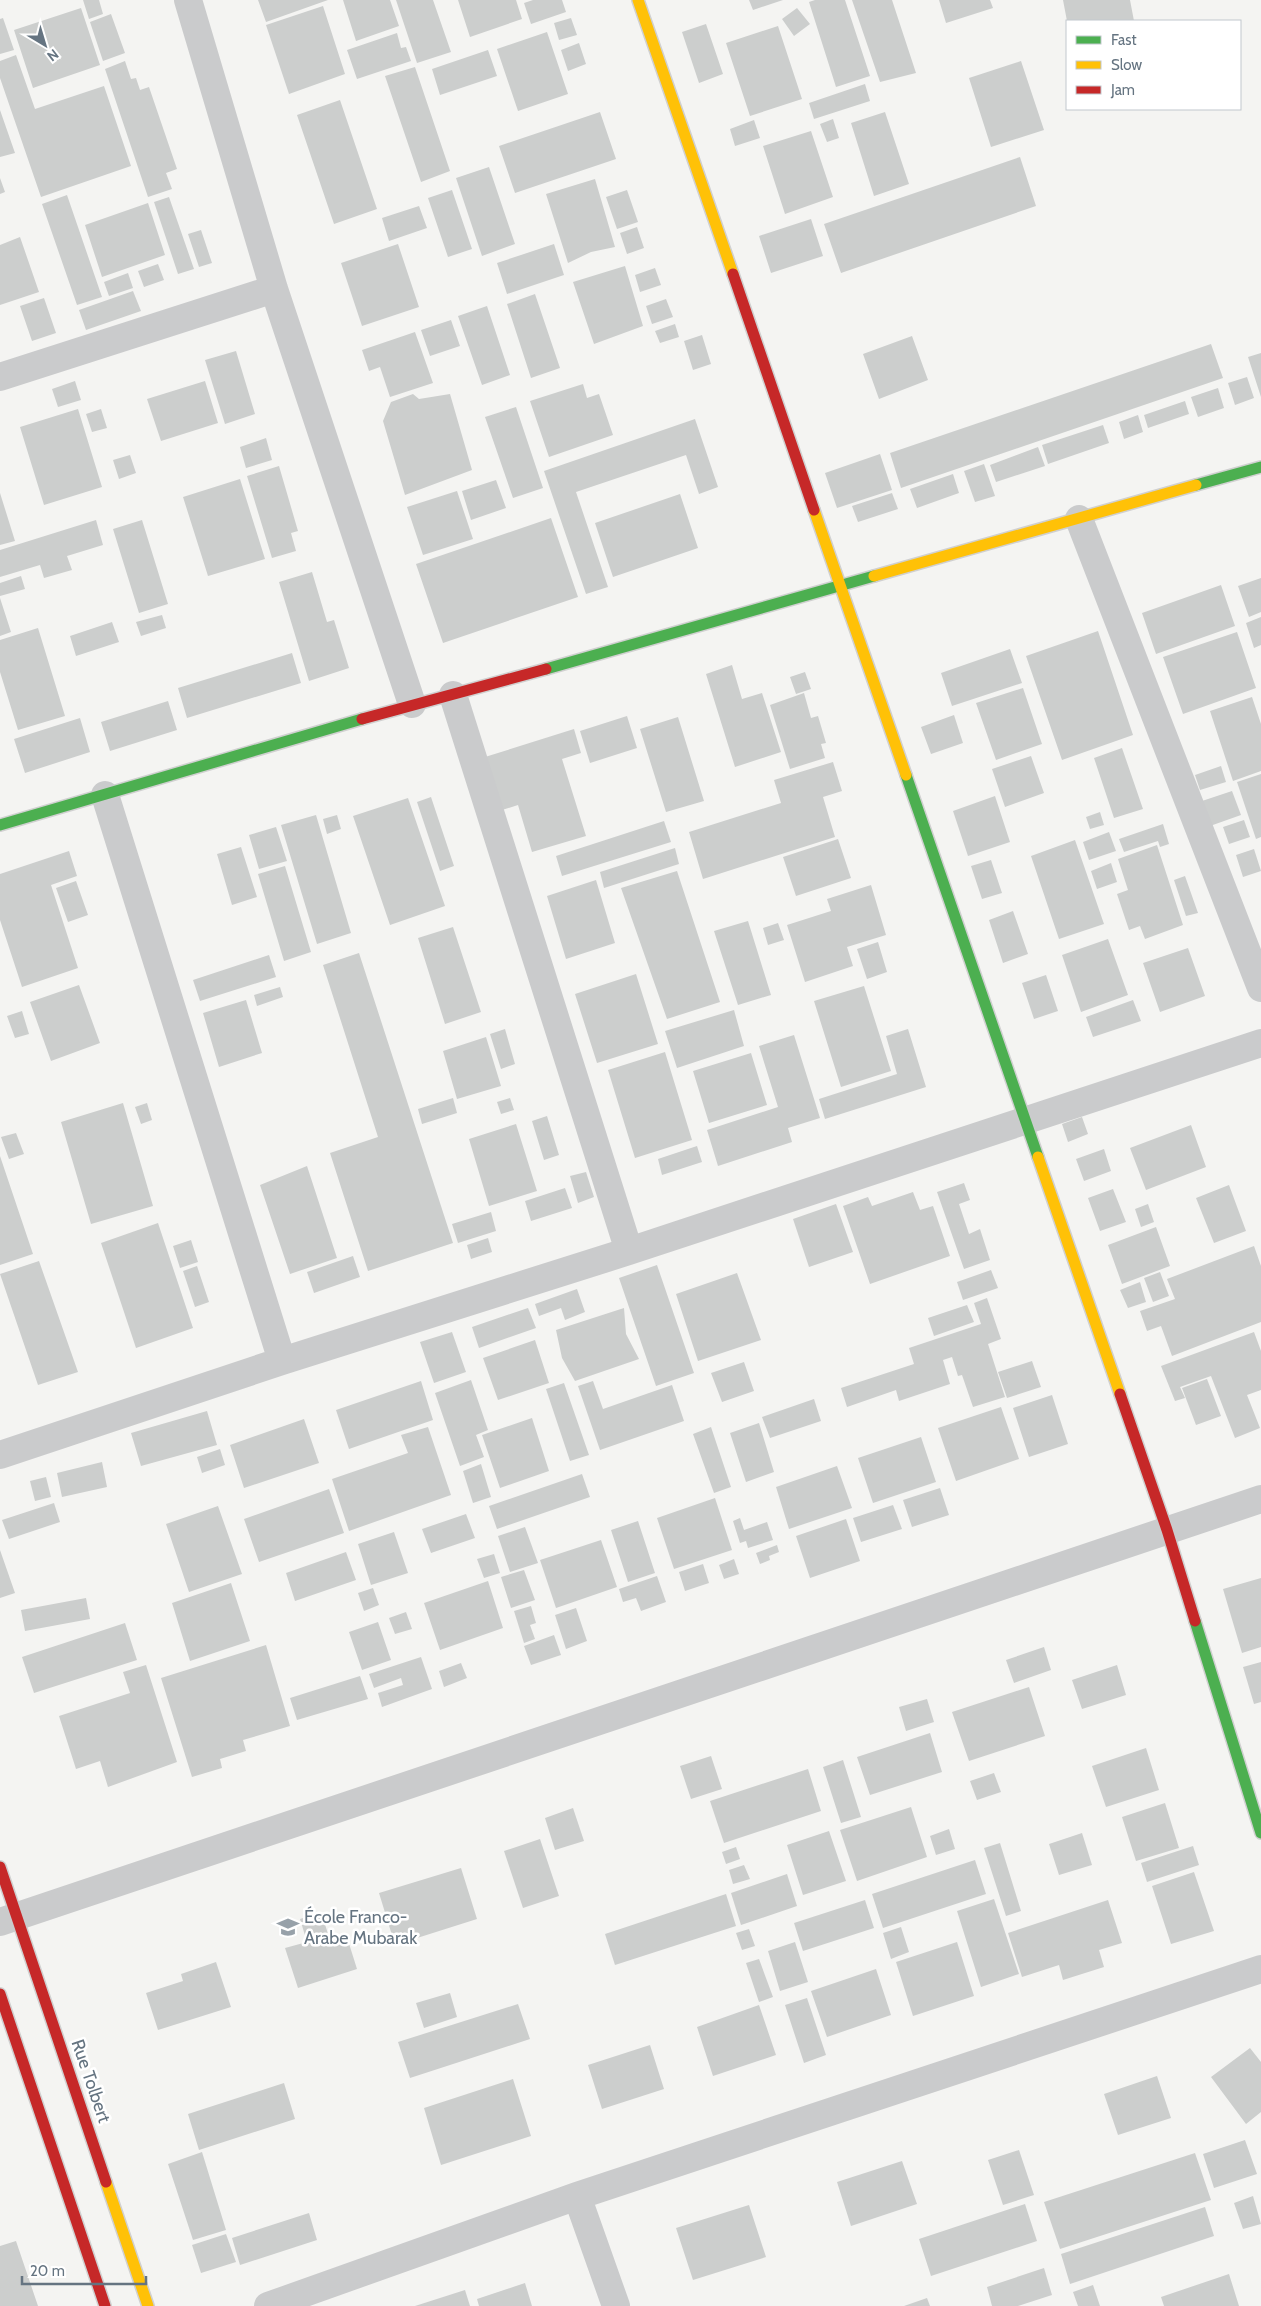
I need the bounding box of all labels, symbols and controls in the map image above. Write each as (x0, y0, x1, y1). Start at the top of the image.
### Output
north arrow (20, 20, 70, 70)
legend (1066, 20, 1241, 110)
text: Fast (1111, 31, 1136, 49)
text: N (44, 45, 62, 65)
text: Slow (1111, 56, 1142, 74)
text: Jam (1110, 81, 1135, 99)
place label: École Franco- Arabe Mubarak (304, 1906, 418, 1949)
school or university icon: École Franco- Arabe Mubarak (275, 1914, 301, 1940)
street label: Rue Tolbert (66, 2036, 116, 2126)
scale bar (22, 2254, 146, 2286)
text: 20 m (30, 2262, 65, 2280)

